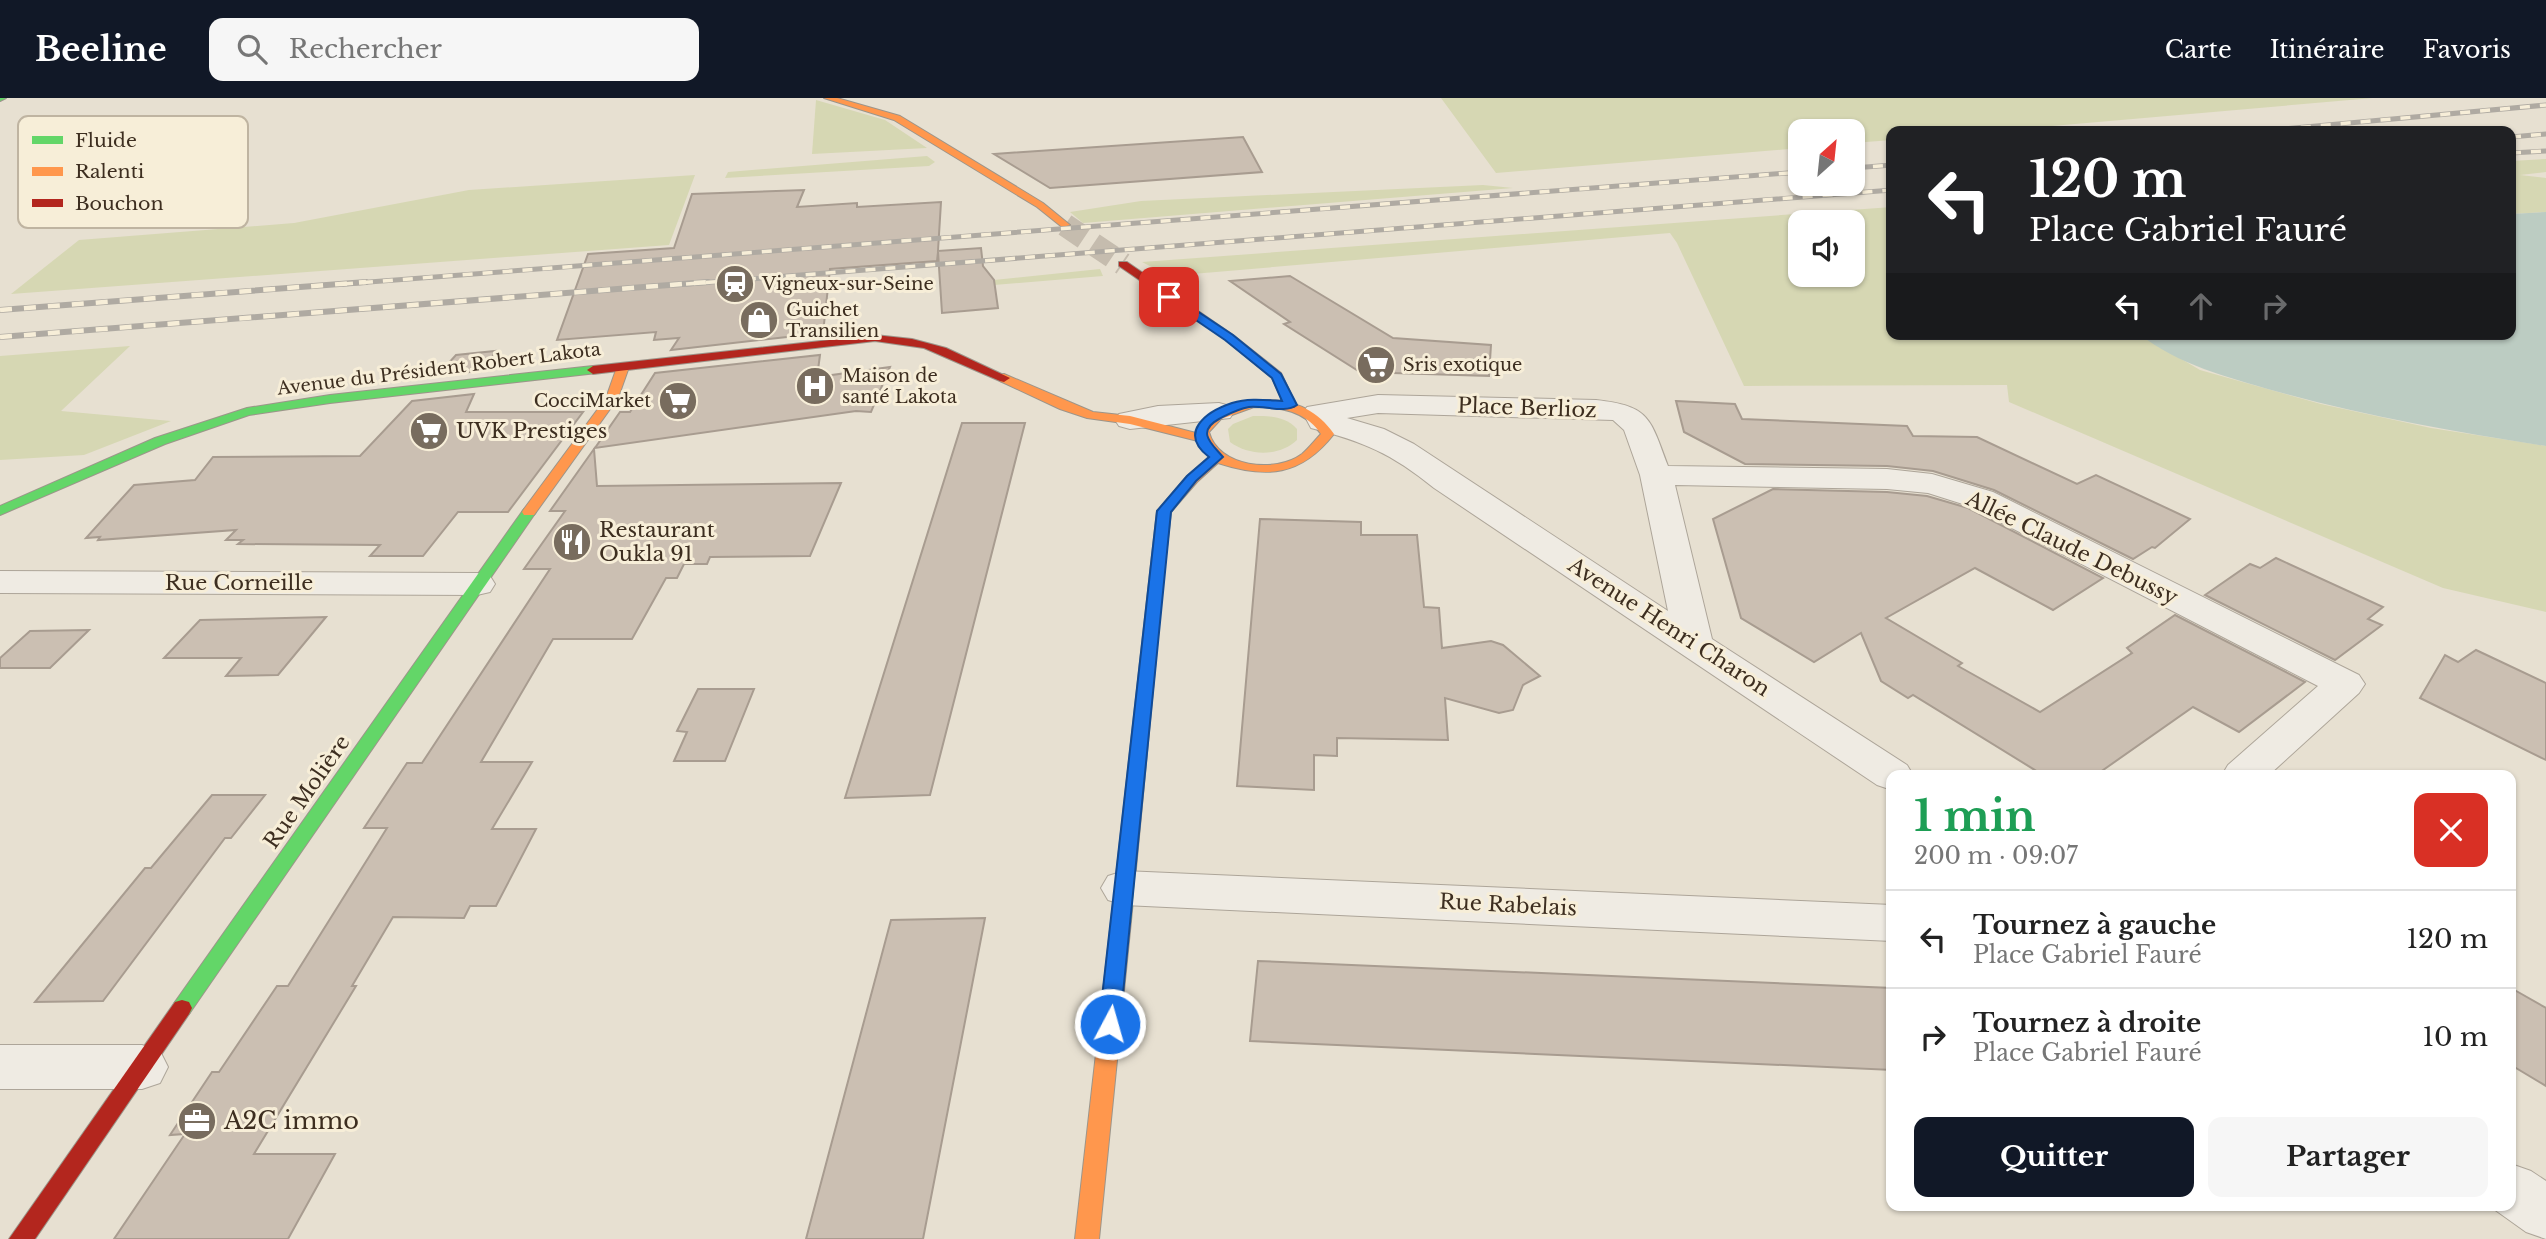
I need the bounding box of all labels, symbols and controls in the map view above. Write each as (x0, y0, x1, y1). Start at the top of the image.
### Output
search box (209, 18, 699, 81)
text: Beeline (35, 29, 167, 70)
icon: search (233, 30, 271, 68)
text: Rechercher (289, 33, 442, 65)
text: Carte (2165, 35, 2232, 64)
text: Itinéraire (2270, 35, 2385, 64)
text: Favoris (2423, 35, 2511, 64)
legend (18, 116, 248, 228)
north arrow (1788, 119, 1866, 196)
map controls (1788, 119, 1865, 287)
text: Fluide (75, 129, 137, 152)
text: 120 m (2029, 149, 2187, 210)
icon: left (1914, 154, 2005, 245)
text: Ralenti (75, 160, 145, 183)
text: Bouchon (75, 192, 164, 215)
button: sound (1788, 210, 1865, 287)
text: Place Gabriel Fauré (2029, 210, 2347, 250)
station icon: Vigneux-sur-Seine (714, 263, 756, 305)
pin (1139, 267, 1199, 327)
place label: Vigneux-sur-Seine (761, 273, 934, 295)
icon: arrive (1150, 278, 1188, 316)
icon: left (2109, 287, 2147, 325)
icon: ahead (2182, 287, 2220, 325)
icon: right (2255, 287, 2293, 325)
shop icon: Guichet Transilien (738, 299, 780, 341)
place label: Guichet Transilien (786, 299, 879, 342)
street label: Avenue du Président Robert Lakota (275, 338, 602, 400)
supermarket icon: Sris exotique (1355, 344, 1397, 386)
place label: Sris exotique (1403, 354, 1522, 376)
hospital icon: Maison de santé Lakota (794, 365, 836, 407)
place label: Maison de santé Lakota (842, 365, 957, 408)
supermarket icon: CocciMarket (657, 380, 699, 422)
place label: CocciMarket (534, 390, 651, 412)
street label: Place Berlioz (1457, 393, 1597, 423)
supermarket icon: UVK Prestiges (408, 410, 450, 452)
place label: UVK Prestiges (456, 418, 607, 444)
street label: Allée Claude Debussy (1961, 485, 2183, 611)
place label: Restaurant Oukla 91 (599, 517, 715, 567)
restaurant icon: Restaurant Oukla 91 (551, 521, 593, 563)
street label: Avenue Henri Charon (1562, 551, 1775, 702)
street label: Rue Corneille (165, 570, 313, 596)
street label: Rue Molière (258, 730, 356, 854)
text: 1 min (1914, 790, 2036, 842)
button: close (2414, 793, 2488, 867)
text: 200 m · 09:07 (1914, 842, 2078, 870)
street label: Rue Rabelais (1439, 888, 1577, 922)
text: Tournez à gauche (1973, 909, 2216, 941)
icon: left (1914, 920, 1952, 958)
text: 120 m (2406, 923, 2488, 955)
text: Place Gabriel Fauré (1973, 941, 2202, 969)
position arrow (1073, 987, 1147, 1061)
text: Tournez à droite (1973, 1007, 2201, 1039)
icon: right (1914, 1018, 1952, 1056)
text: 10 m (2422, 1021, 2488, 1053)
text: Place Gabriel Fauré (1973, 1039, 2202, 1067)
office icon: A2C immo (176, 1100, 218, 1142)
place label: A2C immo (223, 1106, 359, 1135)
button: Quitter (1914, 1117, 2194, 1197)
button: Partager (2208, 1117, 2488, 1197)

